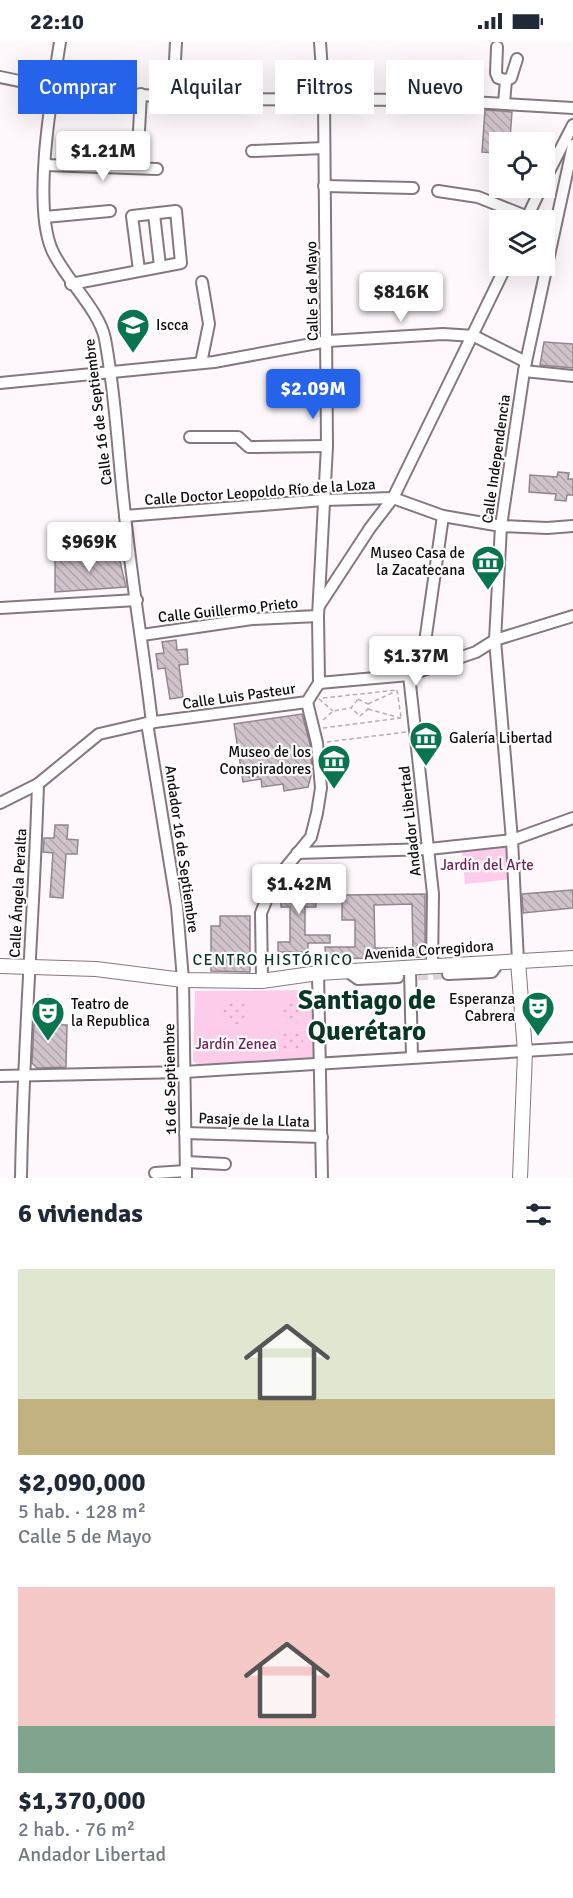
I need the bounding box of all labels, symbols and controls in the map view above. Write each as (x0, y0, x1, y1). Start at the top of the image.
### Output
text: 22:10 (30, 8, 84, 35)
chip: Comprar (18, 60, 137, 114)
chip: Alquilar (149, 60, 263, 114)
chip: Filtros (275, 60, 374, 114)
chip: Nuevo (386, 60, 484, 114)
pin: $1.21M (54, 131, 152, 182)
map controls (489, 132, 555, 276)
button: locate (489, 132, 555, 198)
text: $1.21M (70, 138, 136, 163)
button: layers (489, 210, 555, 276)
street label: Calle 5 de Mayo (302, 241, 322, 341)
pin: $816K (359, 272, 443, 323)
text: $816K (373, 279, 429, 304)
school or university icon: Iscca (115, 307, 151, 354)
place label: Iscca (156, 316, 189, 334)
street label: Calle 16 de Septiembre (80, 338, 116, 486)
pin: $2.09M (264, 369, 362, 420)
text: $2.09M (280, 376, 346, 401)
street label: Calle Independencia (478, 393, 514, 525)
street label: Calle Doctor Leopoldo Río de la Loza (144, 475, 376, 509)
pin: $969K (47, 522, 131, 573)
text: $969K (61, 529, 117, 554)
place label: Museo Casa de la Zacatecana (370, 544, 465, 579)
museum icon: Museo Casa de la Zacatecana (470, 544, 506, 591)
street label: Calle Guillermo Prieto (157, 594, 299, 626)
pin: $1.37M (367, 636, 465, 687)
text: $1.37M (383, 643, 449, 668)
street label: Calle Luis Pasteur (181, 679, 297, 713)
museum icon: Galería Libertad (408, 720, 444, 767)
place label: Galería Libertad (449, 729, 552, 747)
place label: Museo de los Conspiradores (219, 743, 311, 778)
museum icon: Museo de los Conspiradores (316, 743, 352, 790)
street label: Andador 16 de Septiembre (161, 764, 203, 934)
street label: Andador Libertad (395, 765, 425, 877)
street label: Calle Ángela Peralta (5, 828, 30, 958)
park label: Jardín del Arte (440, 856, 534, 874)
pin: $1.42M (250, 864, 348, 915)
text: $1.42M (266, 871, 332, 896)
street label: Avenida Corregidora (364, 936, 494, 964)
district label: CENTRO HISTÓRICO (192, 950, 354, 970)
district label: Santiago de Querétaro (298, 984, 436, 1048)
place label: Esperanza Cabrera (449, 990, 515, 1025)
theatre icon: Esperanza Cabrera (520, 990, 556, 1037)
theatre icon: Teatro de la Republica (30, 995, 66, 1042)
place label: Teatro de la Republica (71, 995, 150, 1030)
street label: 16 de Septiembre (160, 1023, 180, 1135)
park label: Jardín Zenea (195, 1035, 277, 1053)
street label: Pasaje de la Llata (198, 1109, 310, 1131)
text: 6 viviendas (18, 1198, 143, 1230)
icon: filters (522, 1198, 555, 1231)
icon: home (233, 1308, 341, 1416)
text: $2,090,000 (18, 1467, 146, 1499)
text: 5 hab. · 128 m² (18, 1499, 146, 1524)
text: Calle 5 de Mayo (18, 1524, 152, 1549)
icon: home (233, 1626, 341, 1734)
text: $1,370,000 (18, 1785, 146, 1817)
text: 2 hab. · 76 m² (18, 1817, 135, 1842)
text: Andador Libertad (18, 1842, 166, 1867)

